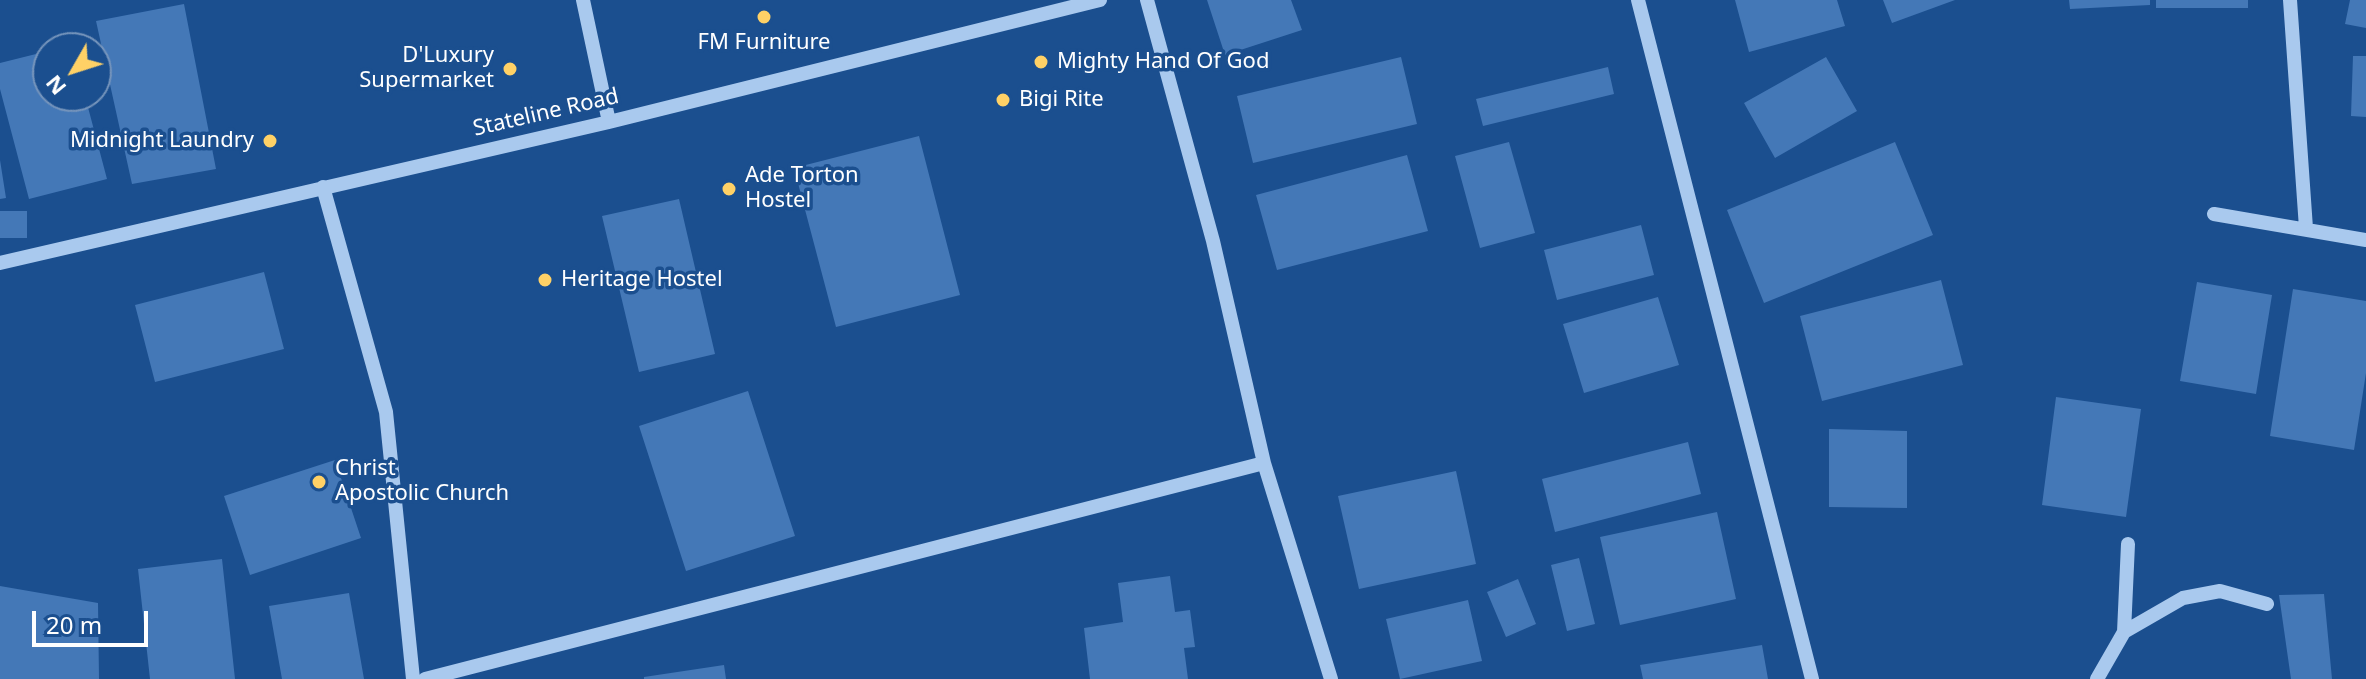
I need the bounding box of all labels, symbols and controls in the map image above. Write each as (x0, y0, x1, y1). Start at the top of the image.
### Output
marker: FM Furniture (755, 8, 773, 26)
place label: FM Furniture (697, 30, 831, 56)
north arrow (32, 32, 112, 112)
place label: D'Luxury Supermarket (359, 43, 494, 94)
place label: Mighty Hand Of God (1057, 49, 1269, 75)
marker: Mighty Hand Of God (1032, 53, 1050, 71)
marker: D'Luxury Supermarket (501, 60, 519, 78)
text: N (38, 69, 72, 102)
street label: Stateline Road (471, 83, 621, 143)
place label: Bigi Rite (1019, 87, 1104, 113)
marker: Bigi Rite (994, 91, 1012, 109)
place label: Midnight Laundry (70, 128, 254, 154)
marker: Midnight Laundry (261, 132, 279, 150)
place label: Ade Torton Hostel (745, 163, 859, 214)
marker: Ade Torton Hostel (720, 180, 738, 198)
place label: Heritage Hostel (561, 267, 723, 293)
marker: Heritage Hostel (536, 271, 554, 289)
place label: Christ Apostolic Church (335, 456, 509, 508)
marker: Christ Apostolic Church (310, 473, 328, 491)
scale bar (36, 595, 152, 645)
text: 20 m (46, 608, 102, 641)

